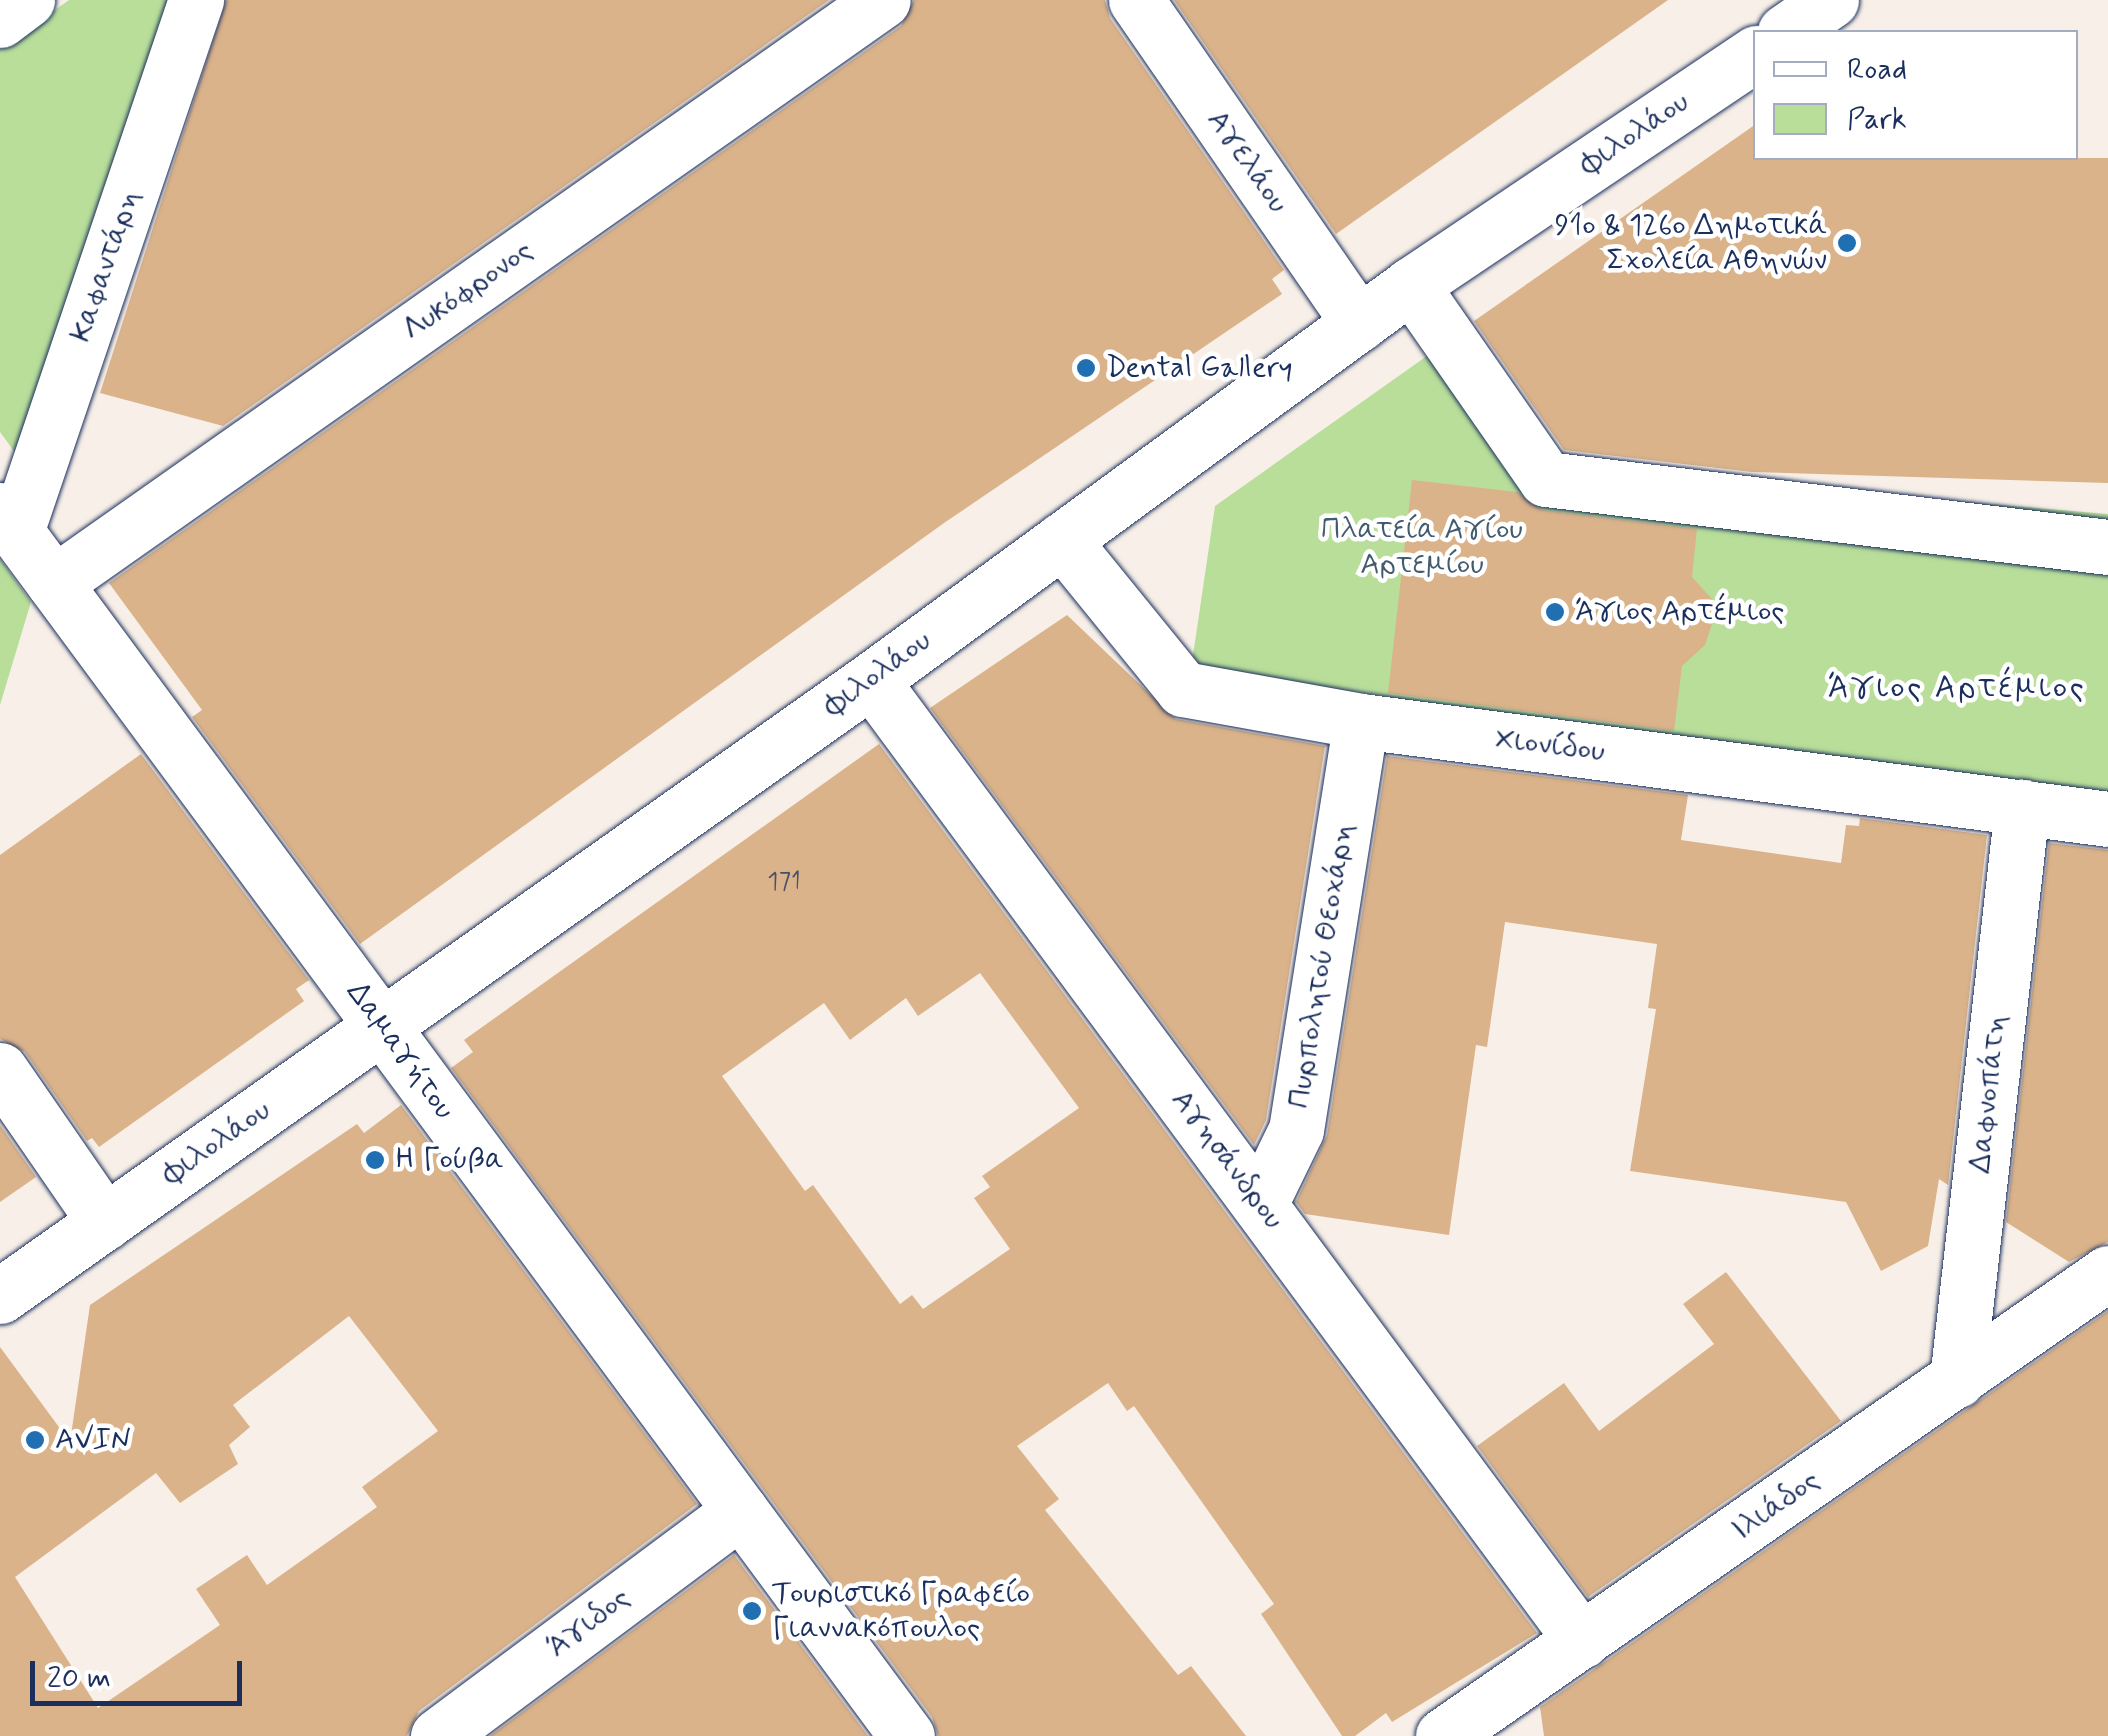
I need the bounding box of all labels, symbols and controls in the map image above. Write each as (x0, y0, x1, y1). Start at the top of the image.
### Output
legend (1753, 30, 2078, 160)
text: Road (1847, 50, 1907, 89)
street label: Φιλολάου (1574, 85, 1696, 183)
text: Park (1847, 100, 1907, 139)
street label: Αγελάου (1199, 104, 1295, 220)
street label: Καφαντάρη (63, 185, 149, 347)
place label: 91ο & 126ο Δημοτικά Σχολεία Αθηνών (1555, 208, 1827, 278)
marker: 91ο & 126ο Δημοτικά Σχολεία Αθηνών (1836, 232, 1858, 254)
street label: Λυκόφρονος (396, 233, 540, 349)
place label: Dental Gallery (1106, 350, 1290, 386)
marker: Dental Gallery (1075, 357, 1097, 379)
park label: Πλατεία Αγίου Αρτεμίου (1321, 512, 1523, 582)
place label: Άγιος Αρτέμιος (1575, 594, 1784, 630)
marker: Άγιος Αρτέμιος (1544, 601, 1566, 623)
street label: Φιλολάου (817, 623, 939, 725)
district label: Άγιος Αρτέμιος (1828, 669, 2086, 707)
street label: Χιονίδου (1493, 721, 1607, 771)
street label: Πυρπολητού Θεοχάρη (1282, 821, 1362, 1111)
house number: 171 (767, 868, 801, 898)
street label: Δαμαγήτου (338, 975, 462, 1127)
street label: Δαφνοπάτη (1963, 1013, 2015, 1175)
street label: Αγησάνδρου (1163, 1083, 1291, 1237)
street label: Φιλολάου (156, 1093, 278, 1193)
place label: Η Γούβα (395, 1142, 504, 1178)
marker: Η Γούβα (364, 1149, 386, 1171)
place label: AVIN (55, 1422, 131, 1458)
marker: AVIN (24, 1429, 46, 1451)
street label: Ιλιάδος (1725, 1463, 1827, 1549)
place label: Τουριστικό Γραφείο Γιαννακόπουλος (772, 1576, 1030, 1646)
street label: Άγιδος (541, 1580, 637, 1666)
marker: Τουριστικό Γραφείο Γιαννακόπουλος (741, 1600, 763, 1622)
scale bar (35, 1641, 248, 1703)
text: 20 m (47, 1659, 111, 1698)

